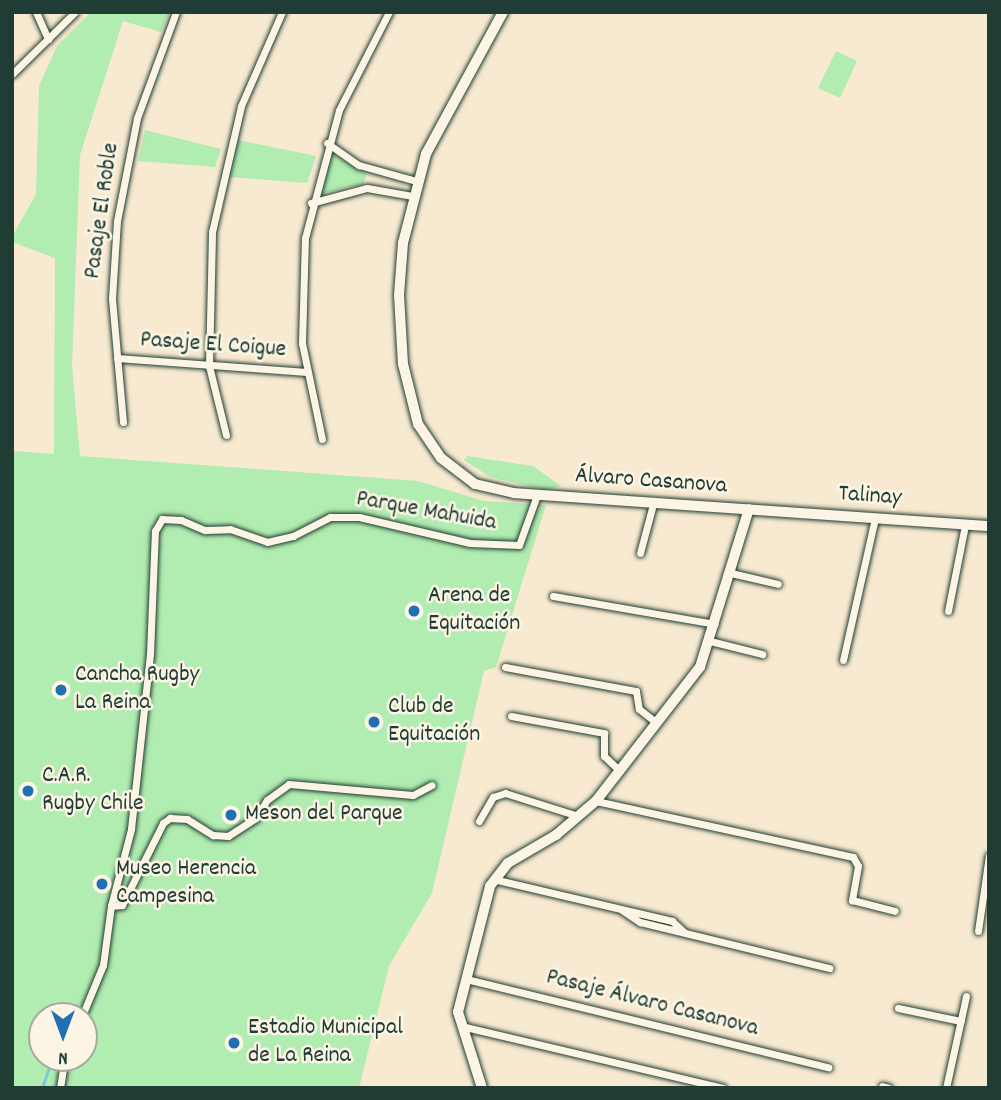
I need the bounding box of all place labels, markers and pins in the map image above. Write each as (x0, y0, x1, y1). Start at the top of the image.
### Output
place label: Arena de Equitación (428, 583, 520, 639)
marker: Arena de Equitación (406, 603, 422, 619)
place label: Cancha Rugby La Reina (75, 662, 199, 718)
marker: Cancha Rugby La Reina (53, 682, 69, 698)
place label: Club de Equitación (388, 694, 480, 750)
marker: Club de Equitación (366, 714, 382, 730)
place label: C.A.R. Rugby Chile (42, 763, 144, 819)
marker: C.A.R. Rugby Chile (20, 783, 36, 799)
place label: Meson del Parque (245, 801, 403, 829)
marker: Meson del Parque (223, 807, 239, 823)
place label: Museo Herencia Campesina (116, 856, 256, 912)
marker: Museo Herencia Campesina (94, 876, 110, 892)
place label: Estadio Municipal de La Reina (248, 1015, 403, 1071)
marker: Estadio Municipal de La Reina (226, 1035, 242, 1051)

